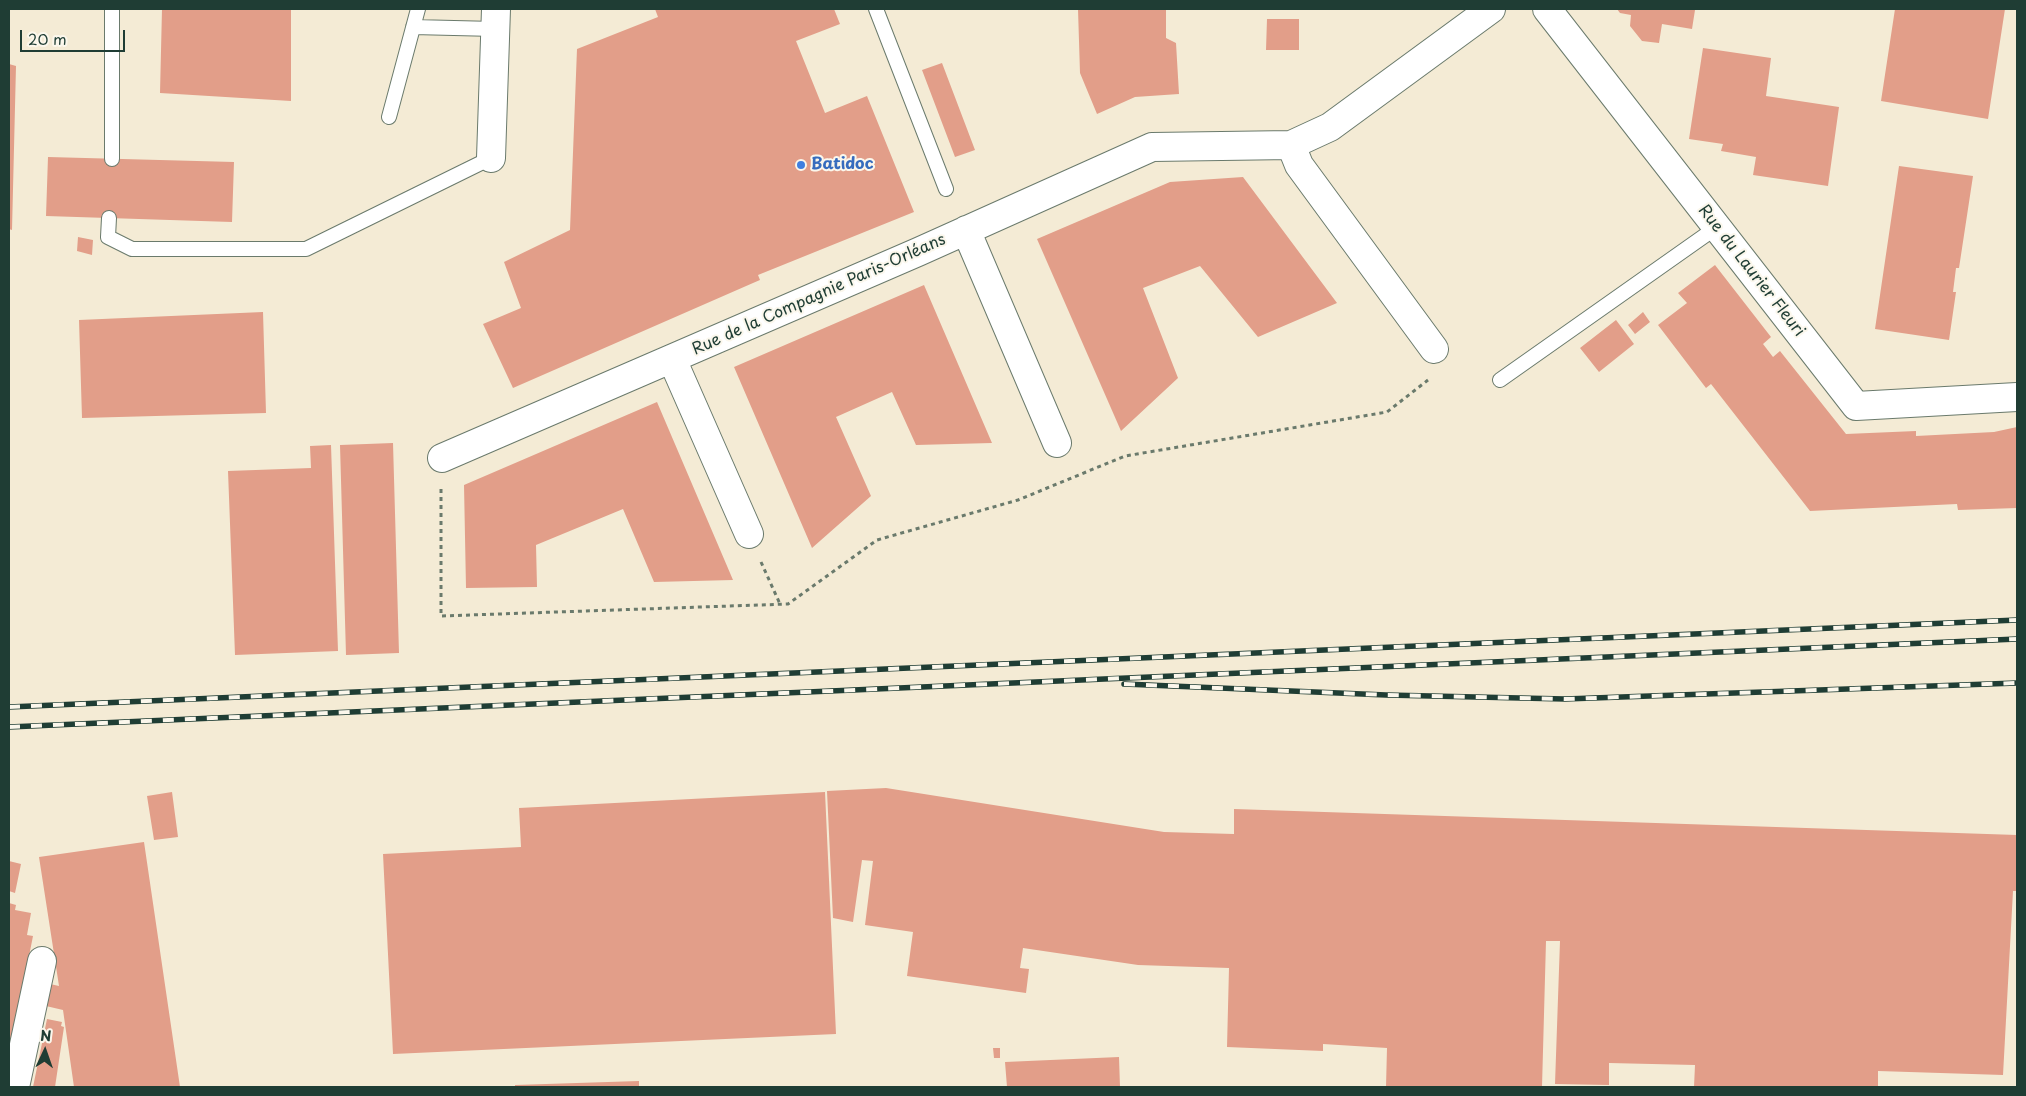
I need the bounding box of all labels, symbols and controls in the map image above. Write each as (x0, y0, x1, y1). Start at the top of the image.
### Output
scale bar (22, 20, 128, 52)
text: 20 m (28, 27, 67, 50)
place label: Batidoc (811, 155, 873, 175)
marker: Batidoc (795, 159, 807, 171)
street label: Rue du Laurier Fleuri (1694, 201, 1808, 341)
street label: Rue de la Compagnie Paris-Orléans (689, 230, 949, 360)
text: N (40, 1025, 52, 1046)
north arrow (20, 1026, 70, 1076)

